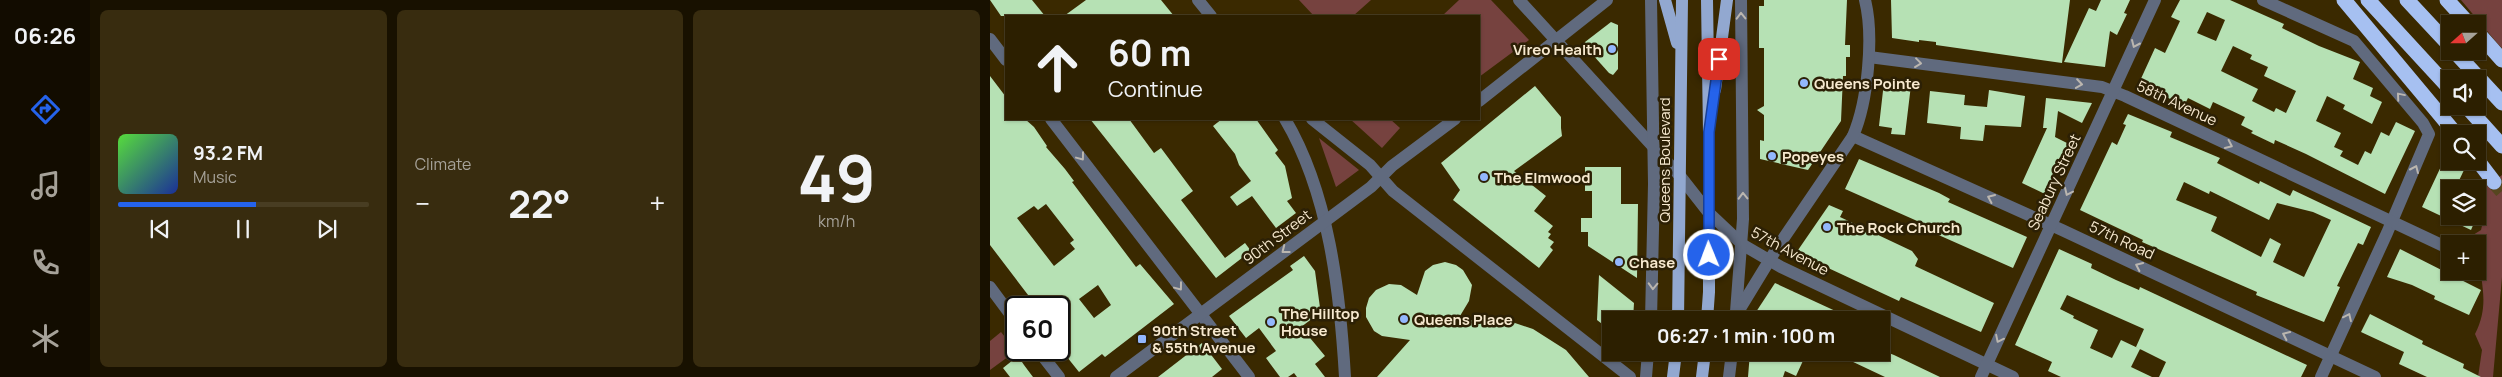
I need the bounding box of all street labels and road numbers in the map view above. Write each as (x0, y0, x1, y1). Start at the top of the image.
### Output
street label: 58th Avenue (2133, 75, 2221, 131)
street label: Queens Boulevard (1654, 97, 1675, 223)
street label: Seabury Street (2022, 130, 2086, 234)
street label: 90th Street (1239, 204, 1315, 270)
street label: 57th Road (2086, 216, 2158, 264)
street label: 57th Avenue (1747, 222, 1833, 280)

